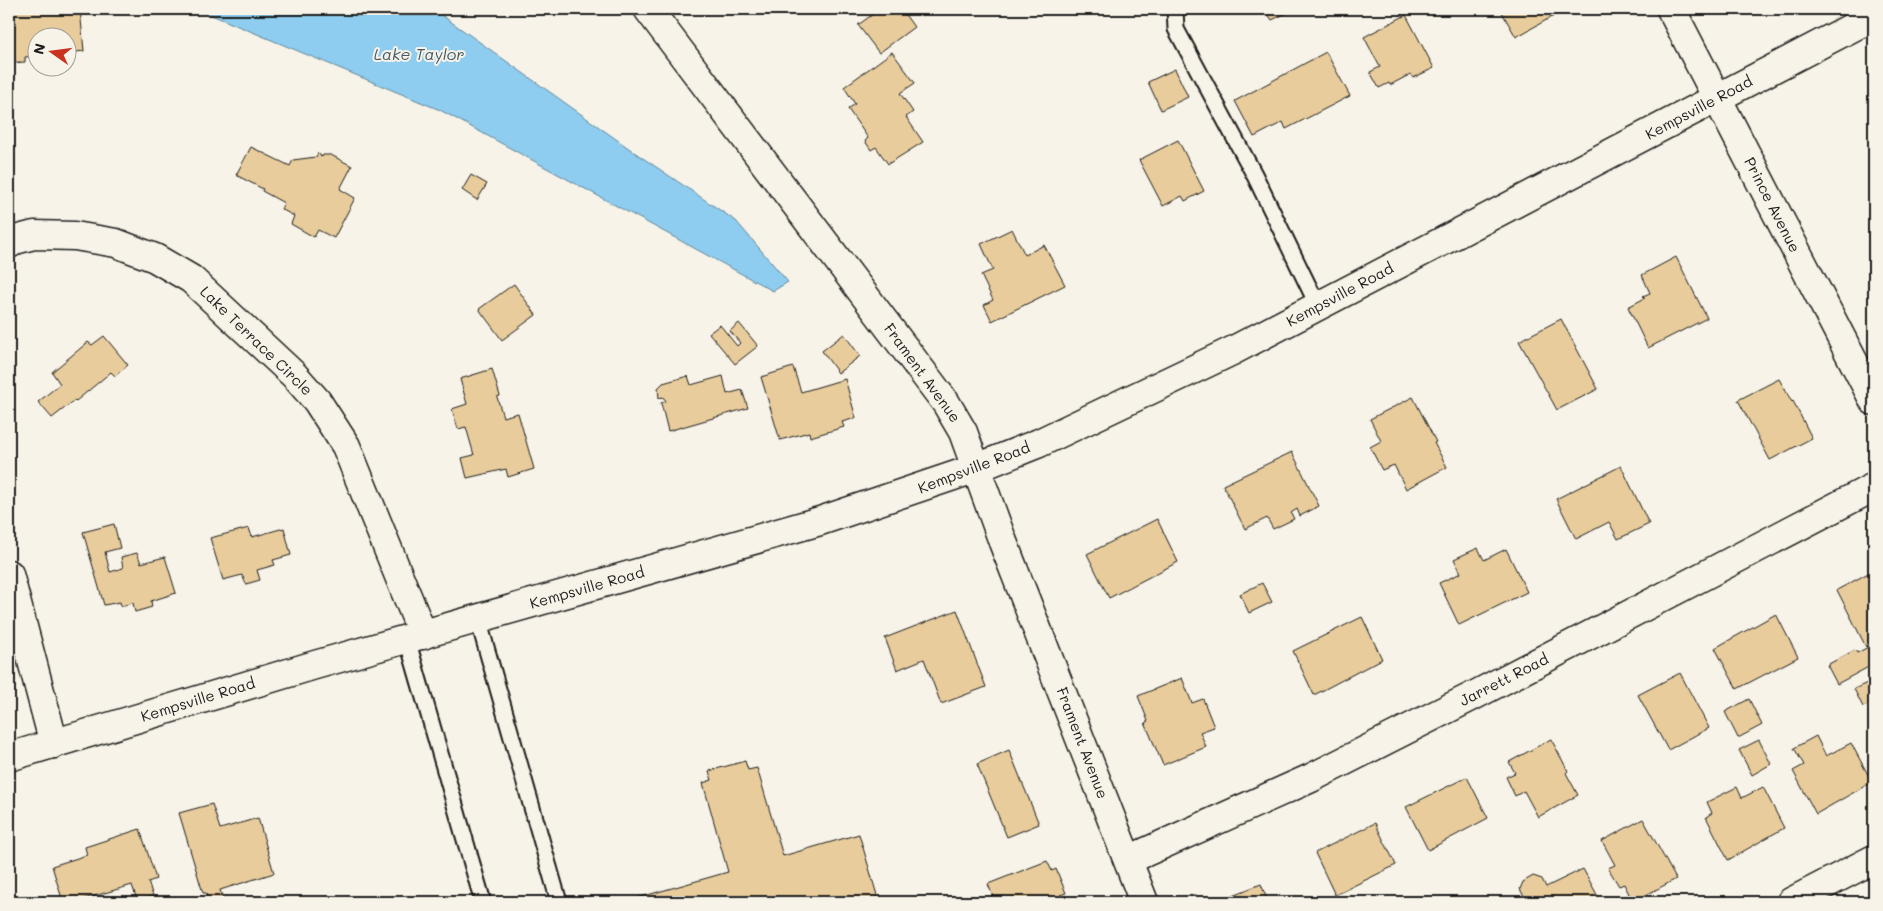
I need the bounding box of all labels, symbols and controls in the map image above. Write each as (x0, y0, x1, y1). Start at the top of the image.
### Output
north arrow (28, 28, 78, 78)
text: N (28, 41, 49, 56)
water label: Lake Taylor (374, 43, 464, 64)
street label: Kempsville Road (1642, 70, 1755, 144)
street label: Prince Avenue (1740, 153, 1806, 256)
street label: Kempsville Road (1283, 257, 1396, 331)
street label: Lake Terrace Circle (196, 281, 317, 399)
street label: Frament Avenue (880, 319, 966, 426)
street label: Kempsville Road (915, 437, 1032, 498)
street label: Kempsville Road (527, 561, 646, 613)
street label: Jarrett Road (1456, 648, 1551, 710)
street label: Kempsville Road (138, 672, 257, 726)
street label: Frament Avenue (1052, 684, 1113, 801)

